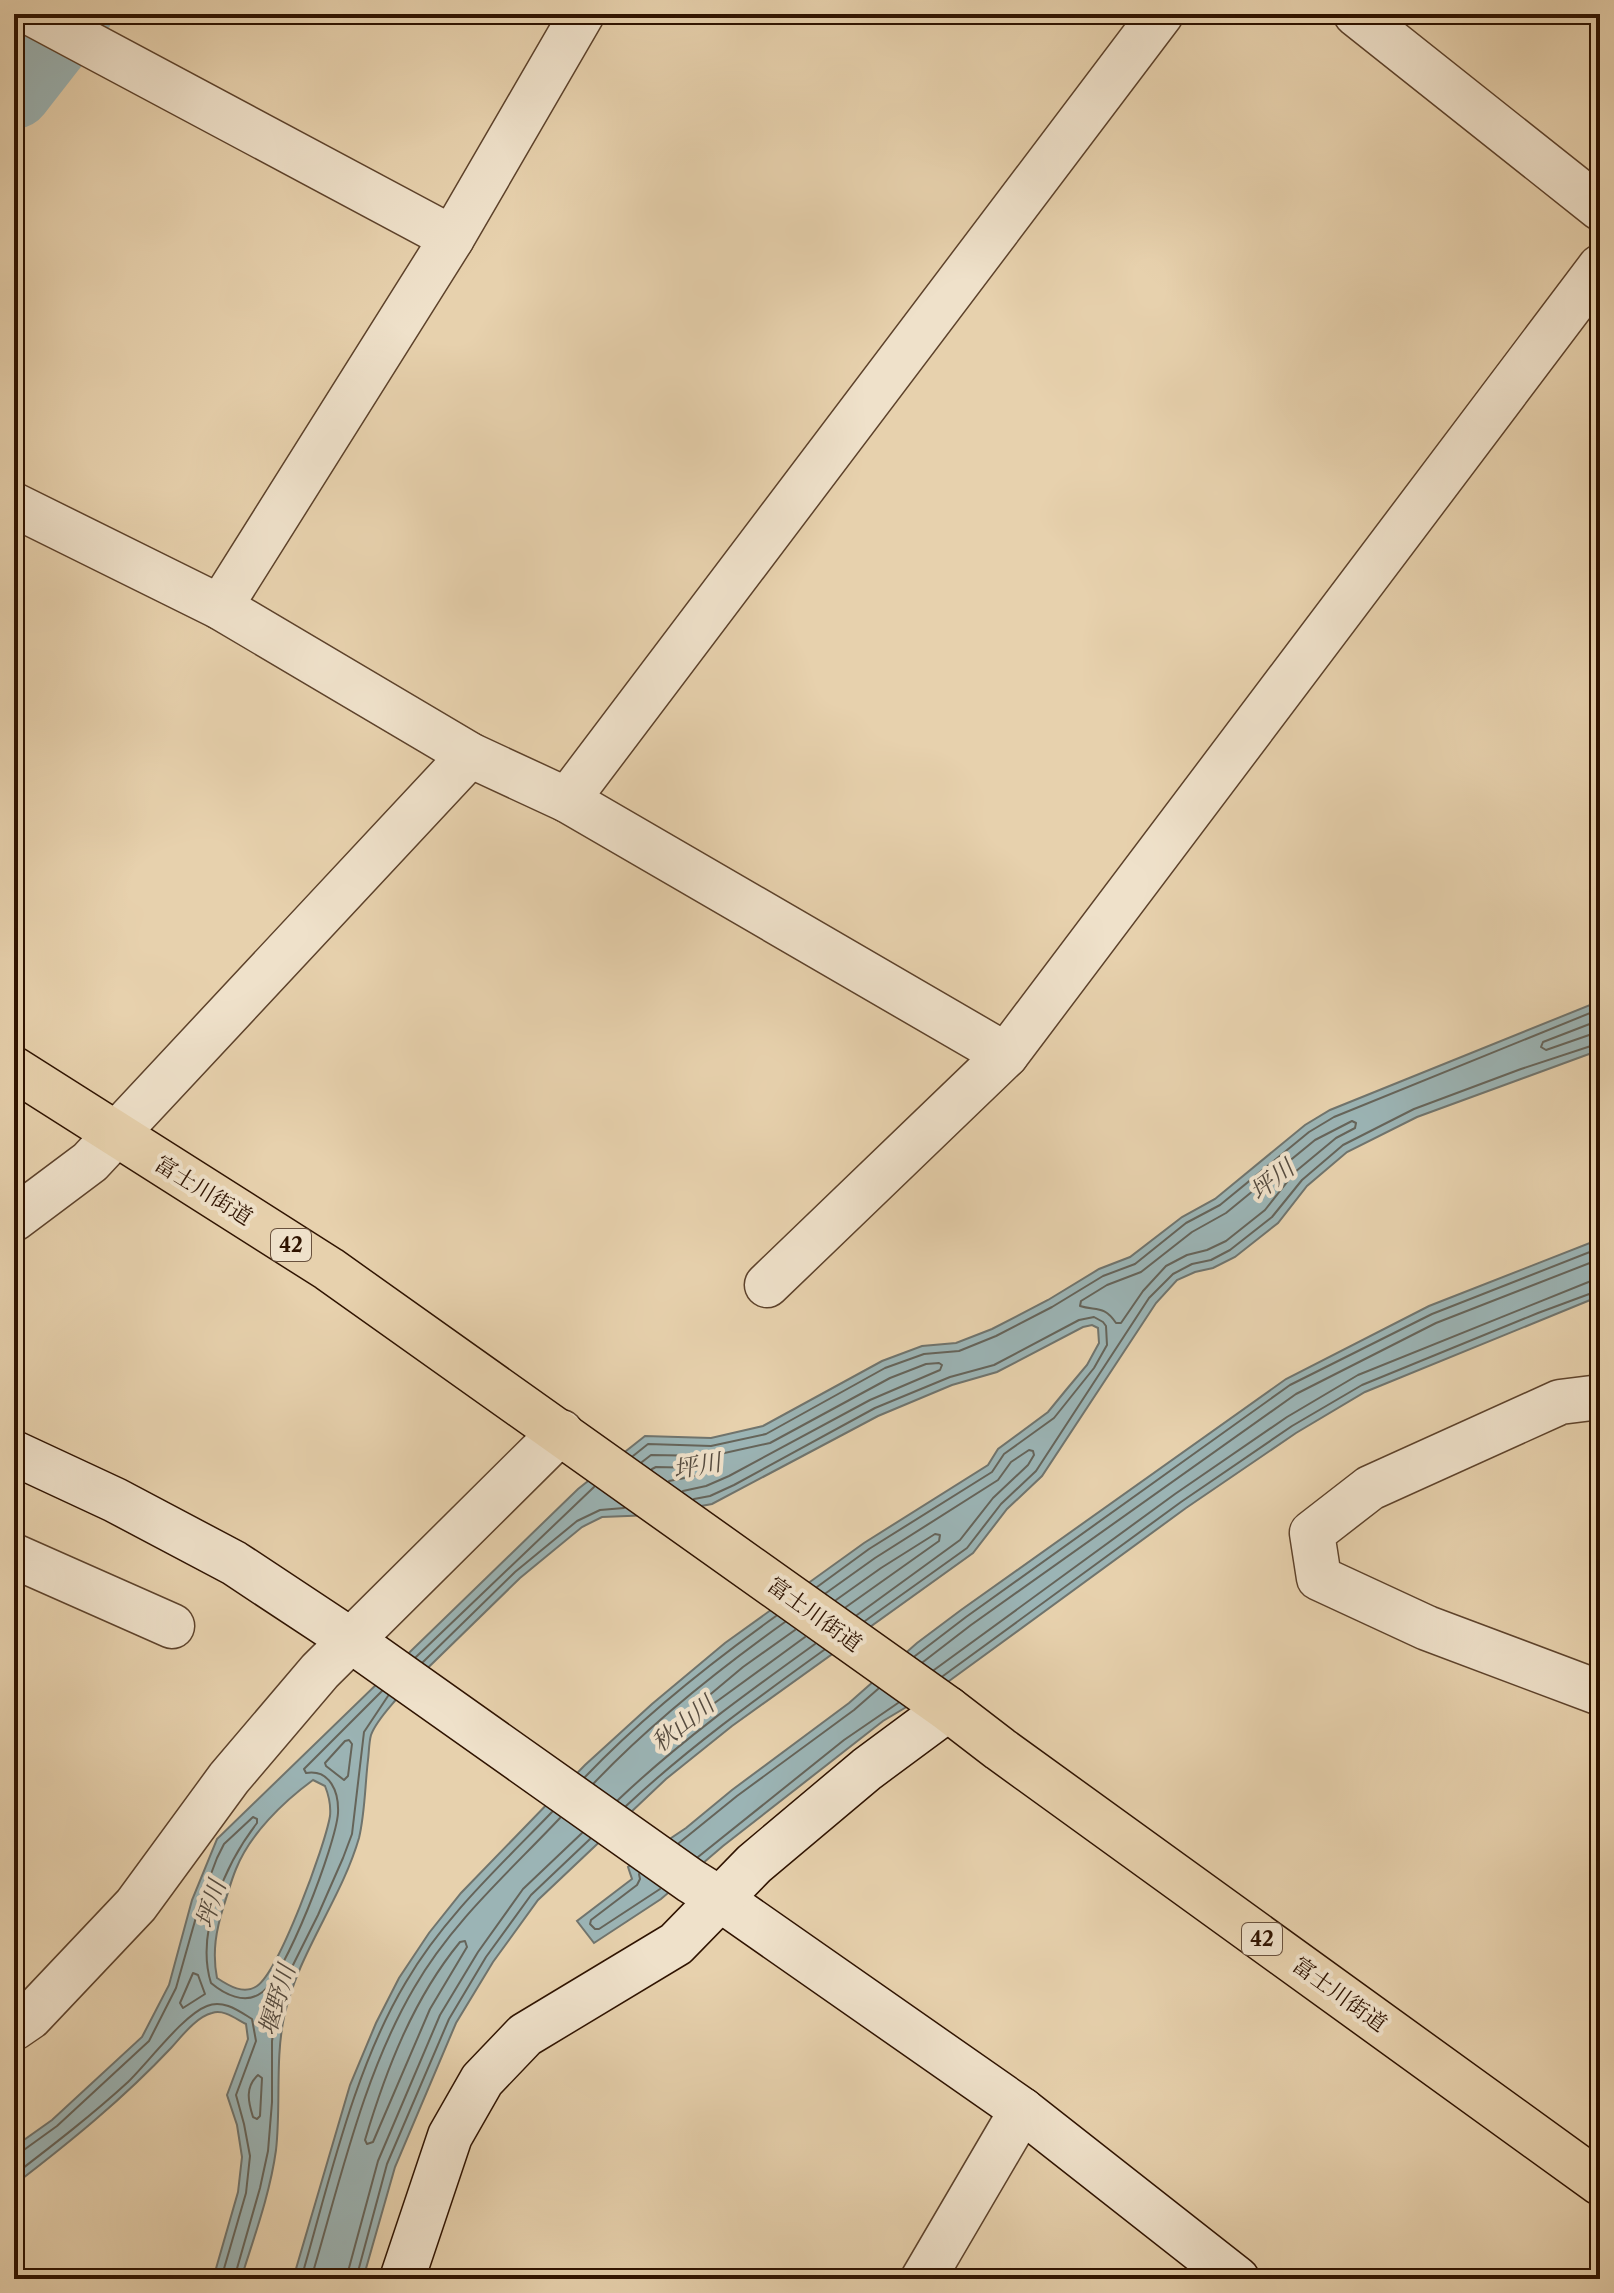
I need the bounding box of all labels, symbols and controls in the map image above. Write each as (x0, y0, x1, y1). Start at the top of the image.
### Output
street label: 富士川街道 (150, 1150, 258, 1231)
water label: 坪川 (1244, 1152, 1302, 1206)
road number: 42 (271, 1229, 311, 1261)
water label: 坪川 (671, 1447, 726, 1484)
street label: 富士川街道 (762, 1571, 867, 1658)
water label: 秋山川 (646, 1688, 722, 1758)
water label: 坪川 (189, 1874, 233, 1931)
road number: 42 (1242, 1923, 1282, 1955)
street label: 富士川街道 (1287, 1951, 1392, 2038)
water label: 堰野川 (252, 1958, 302, 2039)

